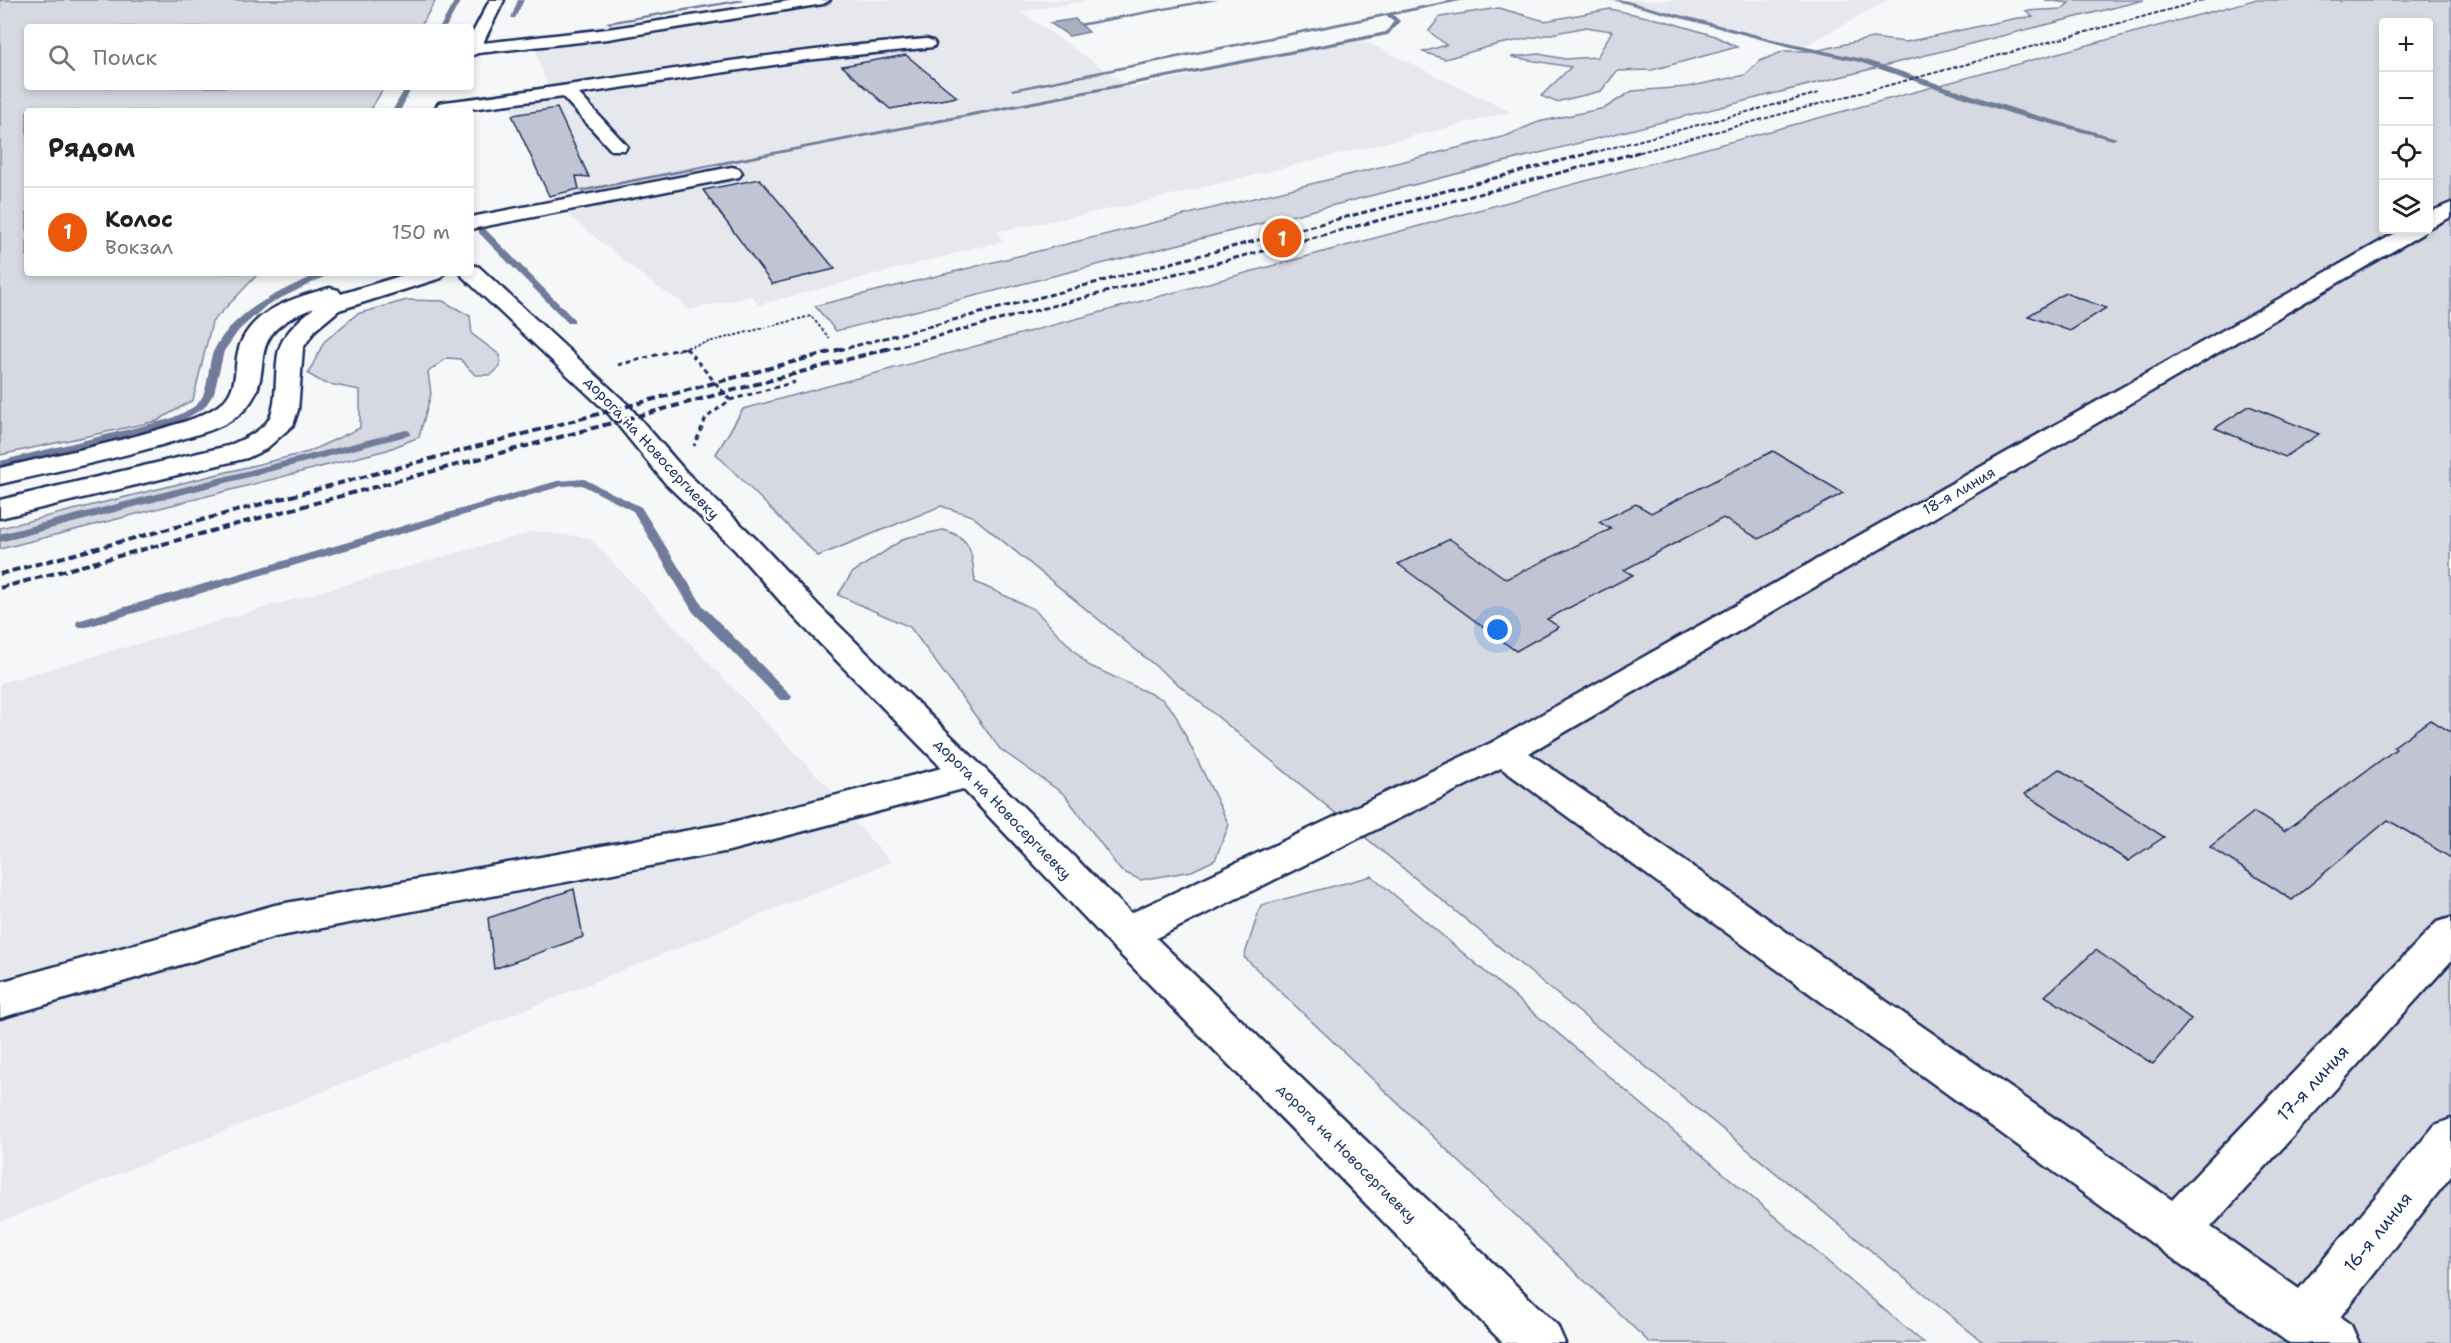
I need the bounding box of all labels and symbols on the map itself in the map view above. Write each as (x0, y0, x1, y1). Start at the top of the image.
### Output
pin: 1 (1262, 216, 1302, 260)
street label: дорога на Новосергиевку (580, 372, 724, 524)
street label: 18-я линия (1919, 462, 1999, 520)
your location (1483, 615, 1512, 644)
street label: дорога на Новосергиевку (930, 734, 1076, 884)
street label: 17-я линия (2272, 1040, 2354, 1126)
street label: дорога на Новосергиевку (1273, 1079, 1421, 1227)
street label: 16-я линия (2338, 1187, 2418, 1277)

